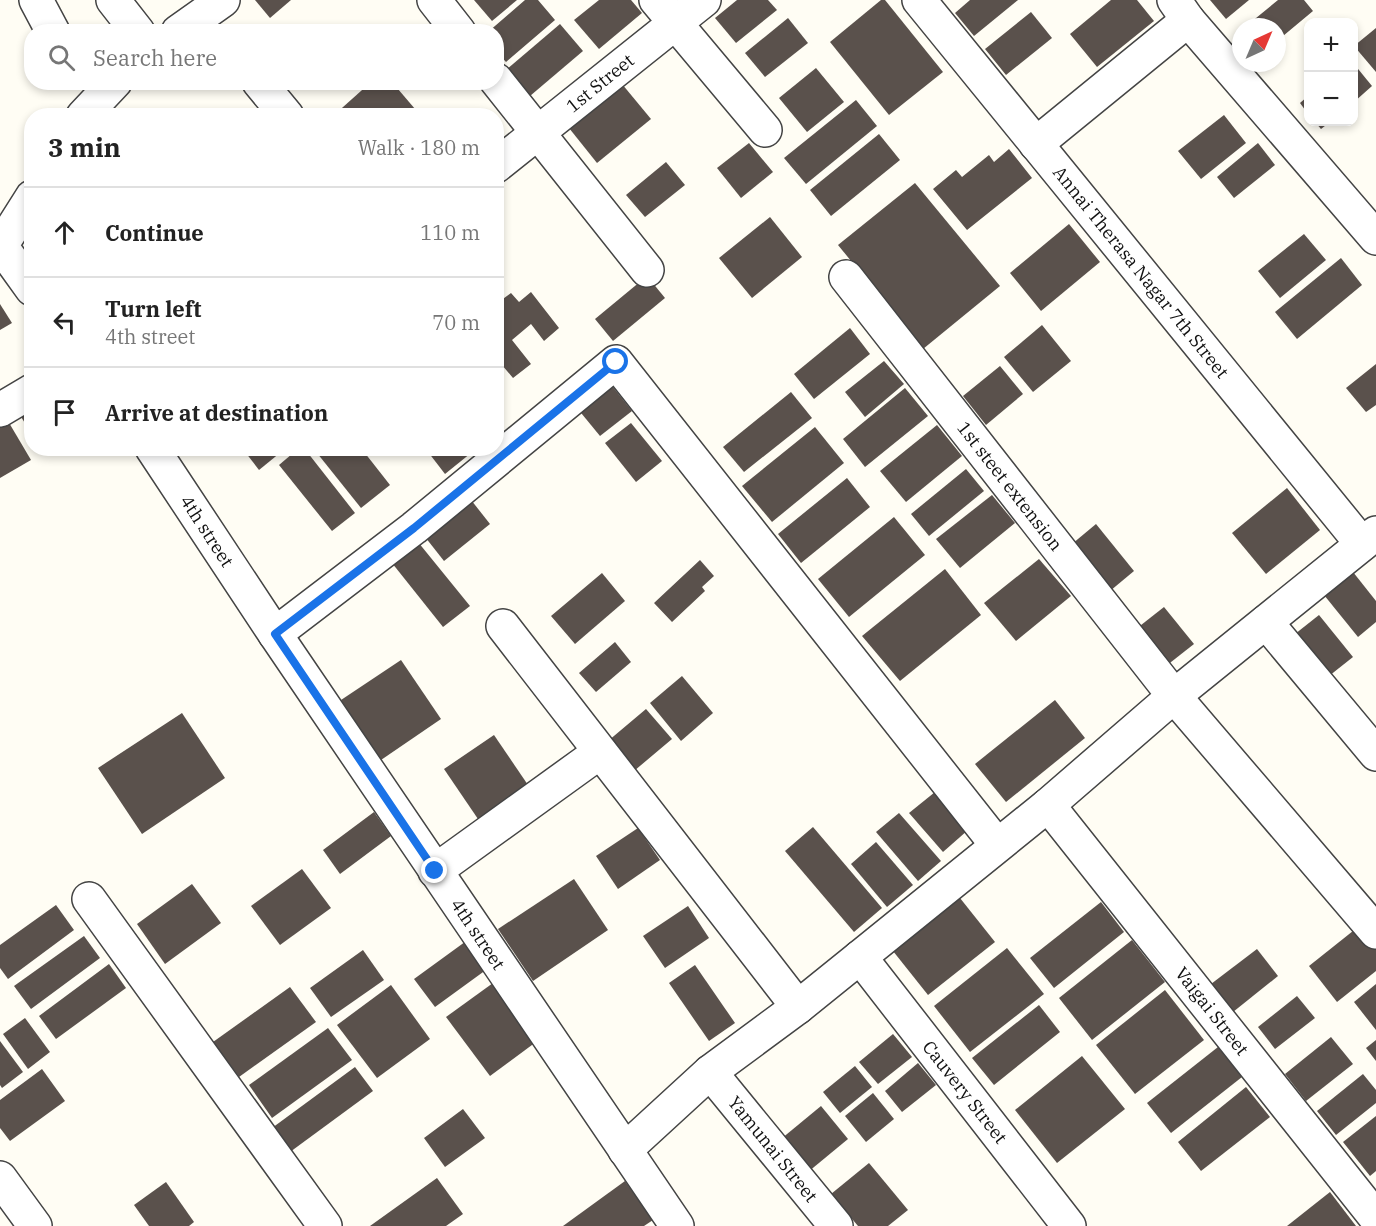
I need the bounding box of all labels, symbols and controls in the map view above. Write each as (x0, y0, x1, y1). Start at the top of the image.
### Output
north arrow (1232, 18, 1286, 72)
map controls (1304, 18, 1358, 126)
button: + (1304, 18, 1358, 72)
search box (24, 24, 504, 90)
icon: search (45, 41, 78, 74)
text: Search here (93, 43, 217, 72)
street label: 1st Street (561, 49, 639, 117)
button: − (1304, 72, 1358, 126)
text: 3 min (48, 130, 121, 164)
text: Walk · 180 m (358, 134, 480, 161)
street label: Annai Therasa Nagar 7th Street (1048, 161, 1234, 383)
icon: ahead (48, 216, 81, 249)
text: Continue (105, 218, 204, 247)
text: 110 m (420, 219, 480, 246)
text: Turn left (105, 294, 201, 323)
icon: left (48, 306, 81, 339)
text: 70 m (432, 309, 480, 336)
text: 4th street (105, 323, 195, 350)
route start (602, 348, 628, 374)
icon: arrive (48, 396, 81, 429)
text: Arrive at destination (105, 398, 328, 427)
street label: 1st steet extension (952, 417, 1068, 555)
street label: 4th street (175, 491, 239, 571)
route end (421, 857, 447, 883)
street label: 4th street (446, 894, 510, 974)
street label: Vaigai Street (1170, 962, 1254, 1060)
street label: Cauvery Street (918, 1036, 1012, 1148)
street label: Yamunai Street (723, 1091, 823, 1207)

